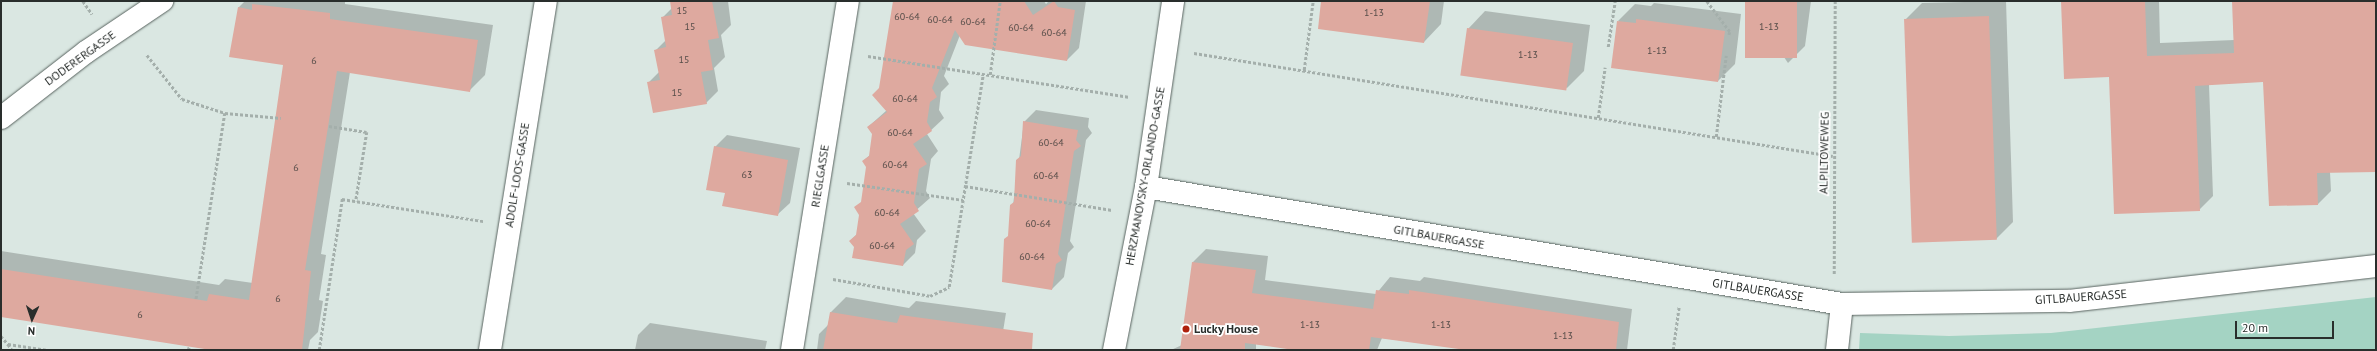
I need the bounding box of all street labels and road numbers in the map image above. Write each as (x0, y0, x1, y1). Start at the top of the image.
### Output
street label: DODERERGASSE (42, 27, 118, 89)
street label: HERZMANOVSKY-ORLANDO-GASSE (1122, 85, 1168, 267)
street label: ALPILTOWEWEG (1816, 112, 1832, 194)
street label: ADOLF-LOOS-GASSE (502, 122, 532, 228)
street label: RIEGLGASSE (808, 144, 832, 208)
street label: GITLBAUERGASSE (1392, 222, 1486, 252)
street label: GITLBAUERGASSE (1711, 276, 1805, 304)
street label: GITLBAUERGASSE (2035, 287, 2127, 307)

